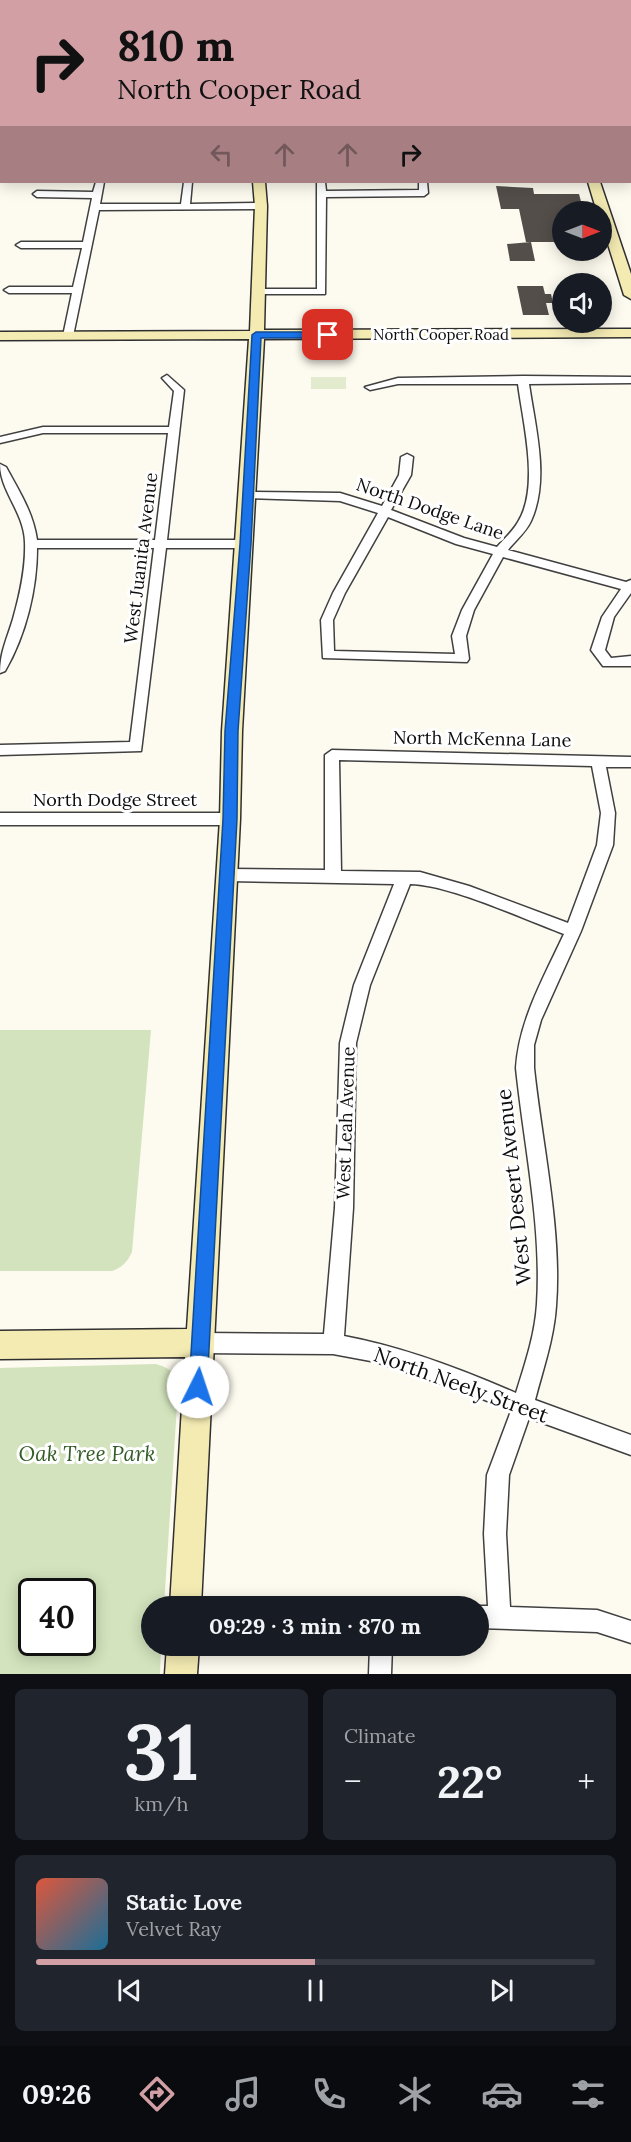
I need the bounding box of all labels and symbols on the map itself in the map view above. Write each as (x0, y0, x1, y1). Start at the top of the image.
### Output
north arrow (552, 201, 612, 261)
pin (302, 309, 353, 360)
street label: North Cooper Road (373, 325, 509, 344)
street label: West Juanita Avenue (119, 471, 162, 645)
street label: North Dodge Lane (353, 473, 507, 545)
street label: North McKenna Lane (393, 725, 572, 752)
street label: North Dodge Street (33, 788, 197, 811)
street label: West Leah Avenue (331, 1046, 360, 1200)
street label: West Desert Avenue (490, 1088, 537, 1286)
street label: North Neely Street (370, 1340, 553, 1429)
position arrow (166, 1355, 230, 1419)
park label: Oak Tree Park (19, 1440, 155, 1467)
speed limit sign: 40 (18, 1578, 96, 1656)

